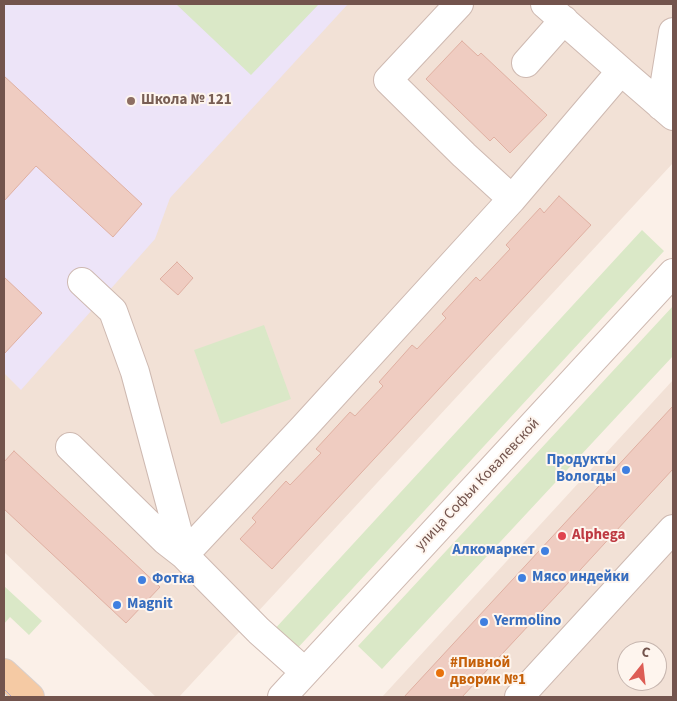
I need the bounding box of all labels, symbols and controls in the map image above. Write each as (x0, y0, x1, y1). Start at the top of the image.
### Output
place label: Школа № 121 (141, 92, 232, 110)
marker: Школа № 121 (125, 95, 137, 107)
street label: улица Софьи Ковалевской (412, 415, 544, 555)
place label: Продукты Вологды (546, 452, 616, 487)
marker: Продукты Вологды (620, 464, 632, 476)
place label: Alphega (572, 527, 625, 545)
marker: Alphega (556, 530, 568, 542)
place label: Алкомаркет (452, 542, 535, 560)
marker: Алкомаркет (539, 545, 551, 557)
place label: Мясо индейки (532, 569, 629, 587)
place label: Фотка (152, 571, 195, 589)
marker: Мясо индейки (516, 572, 528, 584)
marker: Фотка (136, 574, 148, 586)
place label: Magnit (127, 596, 173, 614)
marker: Magnit (111, 599, 123, 611)
place label: Yermolino (494, 613, 561, 631)
marker: Yermolino (478, 616, 490, 628)
north arrow (617, 641, 667, 691)
text: С (639, 642, 653, 663)
place label: #Пивной дворик №1 (450, 655, 526, 690)
marker: #Пивной дворик №1 (434, 667, 446, 679)

